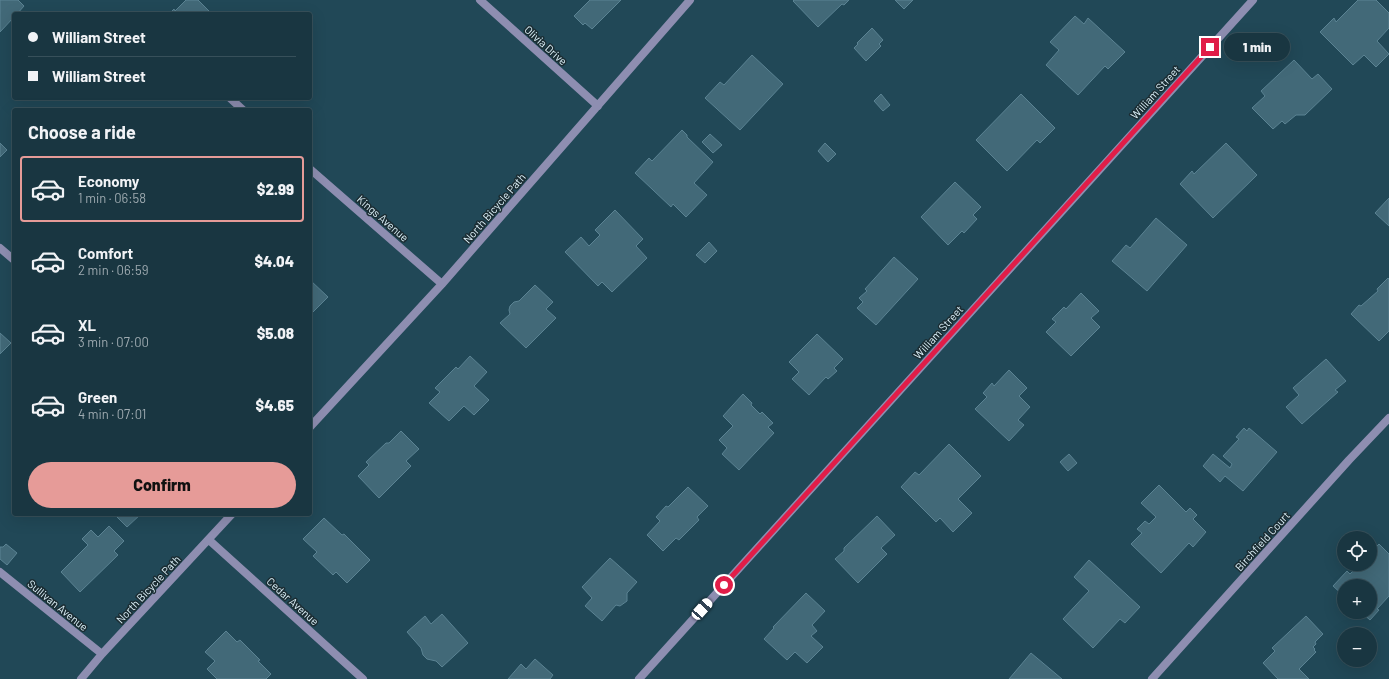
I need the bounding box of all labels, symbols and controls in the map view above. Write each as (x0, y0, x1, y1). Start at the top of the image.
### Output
street label: Olivia Drive (522, 23, 570, 67)
text: William Street (52, 28, 146, 46)
callout: 1 min (1224, 33, 1290, 61)
route end (1201, 38, 1219, 56)
text: 1 min (1243, 39, 1271, 55)
street label: William Street (1128, 63, 1182, 121)
text: William Street (52, 67, 146, 85)
text: Choose a ride (28, 121, 136, 143)
street label: North Bicycle Path (460, 170, 528, 246)
icon: car (30, 171, 66, 207)
text: Economy (78, 172, 139, 190)
text: $2.99 (257, 180, 294, 198)
text: 1 min · 06:58 (78, 190, 146, 206)
street label: Kings Avenue (355, 192, 411, 244)
icon: car (30, 243, 66, 279)
text: Comfort (78, 244, 133, 262)
text: $4.04 (254, 252, 294, 270)
text: 2 min · 06:59 (78, 262, 148, 278)
street label: William Street (911, 303, 965, 361)
icon: car (30, 315, 66, 351)
text: XL (78, 316, 96, 334)
text: $5.08 (257, 324, 294, 342)
text: 3 min · 07:00 (78, 334, 149, 350)
icon: car (30, 387, 66, 423)
text: Green (78, 388, 117, 406)
text: $4.65 (256, 396, 294, 414)
text: 4 min · 07:01 (78, 406, 146, 422)
button: Confirm (28, 462, 296, 508)
street label: Birchfield Court (1232, 509, 1292, 573)
map controls (1337, 531, 1377, 667)
button: locate (1337, 531, 1377, 571)
street label: North Bicycle Path (113, 552, 183, 626)
street label: Cedar Avenue (264, 574, 322, 628)
route start (715, 576, 733, 594)
street label: Sullivan Avenue (25, 577, 91, 633)
button: + (1337, 579, 1377, 619)
car (690, 596, 714, 622)
button: − (1337, 627, 1377, 667)

